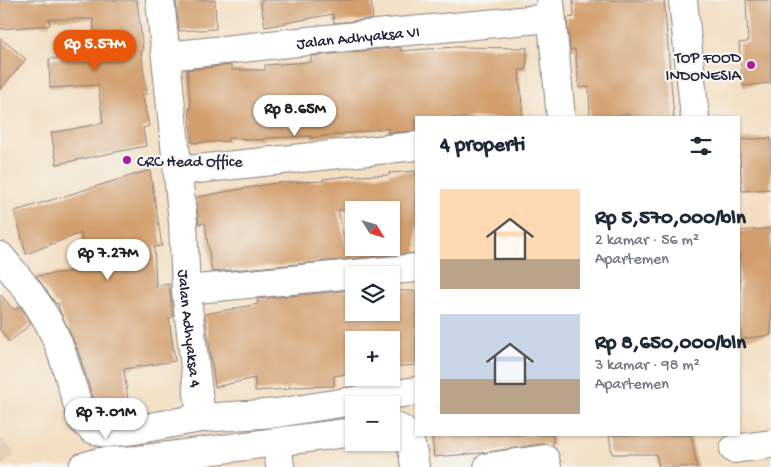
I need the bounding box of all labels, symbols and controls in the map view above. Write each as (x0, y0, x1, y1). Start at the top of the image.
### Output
street label: Jalan Adhyaksa VI (296, 24, 421, 55)
pin: Rp 5.57M (43, 30, 147, 72)
text: Rp 5.57M (64, 36, 126, 55)
place label: TOP FOOD INDONESIA (666, 50, 743, 87)
marker: TOP FOOD INDONESIA (745, 59, 757, 71)
pin: Rp 8.65M (243, 94, 347, 137)
text: Rp 8.65M (264, 101, 326, 120)
icon: filters (687, 132, 715, 160)
text: 4 properti (440, 134, 525, 159)
marker: CRC Head Office (121, 154, 133, 166)
place label: CRC Head Office (137, 154, 243, 173)
north arrow (345, 201, 400, 256)
map controls (345, 201, 400, 451)
text: Rp 5,570,000/bln (595, 207, 746, 232)
icon: home (480, 209, 540, 269)
text: 2 kamar · 56 m² (595, 232, 699, 251)
pin: Rp 7.27M (56, 238, 160, 281)
text: Rp 7.27M (78, 245, 138, 264)
text: Apartemen (595, 251, 669, 270)
button: layers (345, 266, 400, 321)
street label: Jalan Adhyaksa 4 (172, 269, 203, 389)
button: + (345, 331, 400, 386)
text: Rp 8,650,000/bln (595, 332, 746, 357)
icon: home (480, 334, 540, 394)
text: 3 kamar · 98 m² (595, 357, 700, 376)
text: Apartemen (595, 376, 669, 395)
button: − (345, 396, 400, 451)
pin: Rp 7.01M (54, 398, 158, 440)
text: Rp 7.01M (76, 404, 136, 423)

